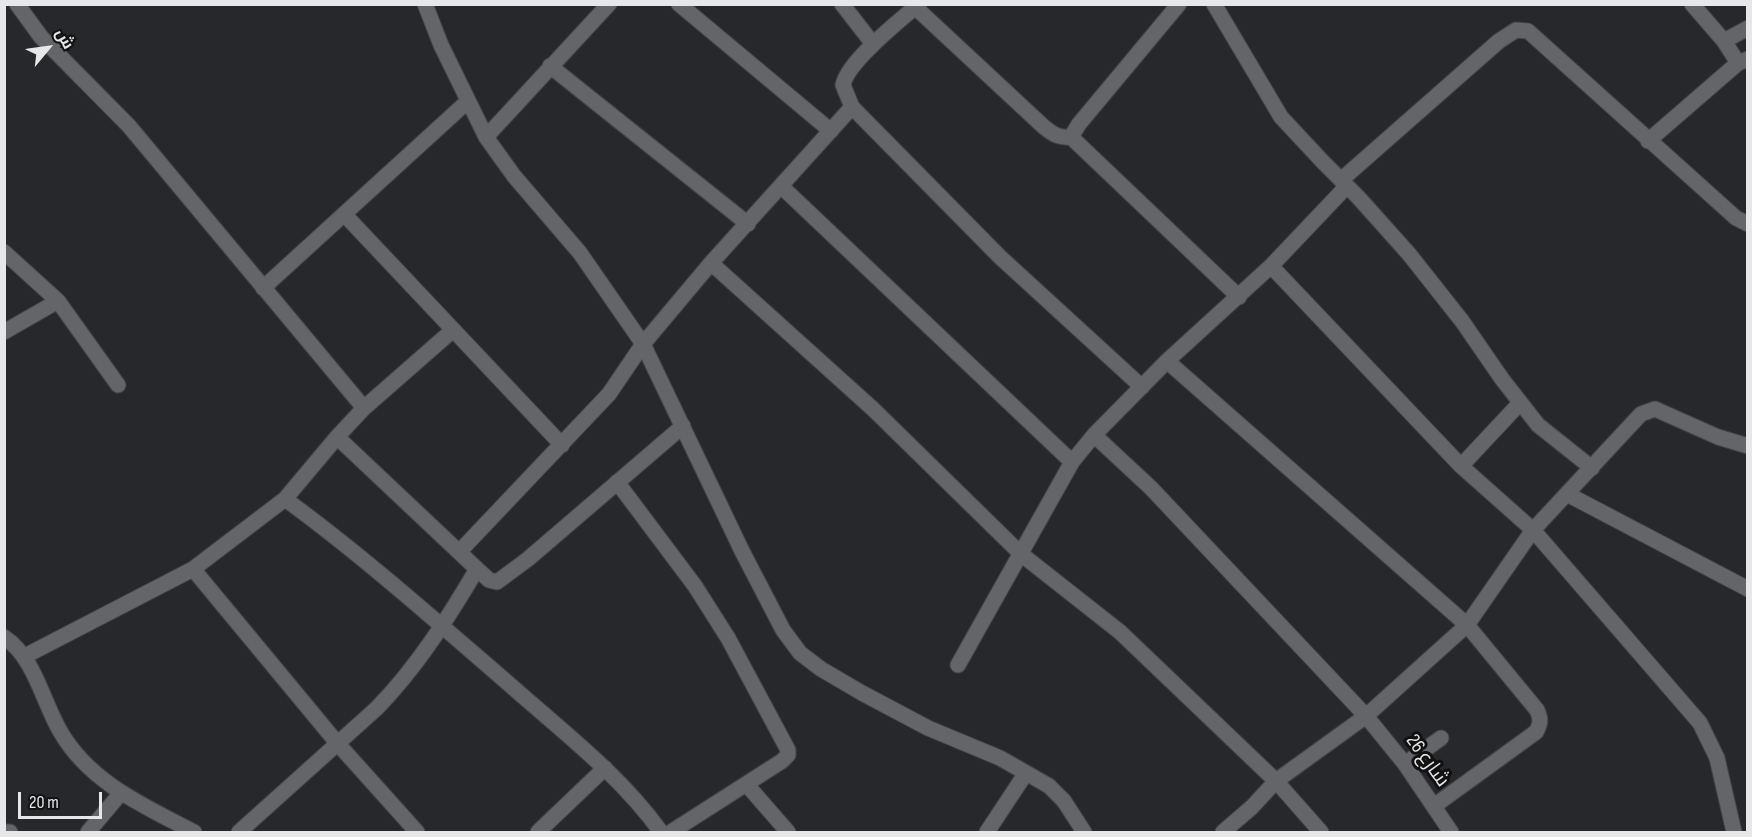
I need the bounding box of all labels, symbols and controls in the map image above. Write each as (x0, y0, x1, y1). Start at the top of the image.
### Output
north arrow (18, 18, 78, 78)
text: ش (51, 25, 77, 53)
street label: شارع 26 (1400, 730, 1454, 792)
scale bar (21, 780, 105, 818)
text: 20 m (29, 792, 59, 813)

